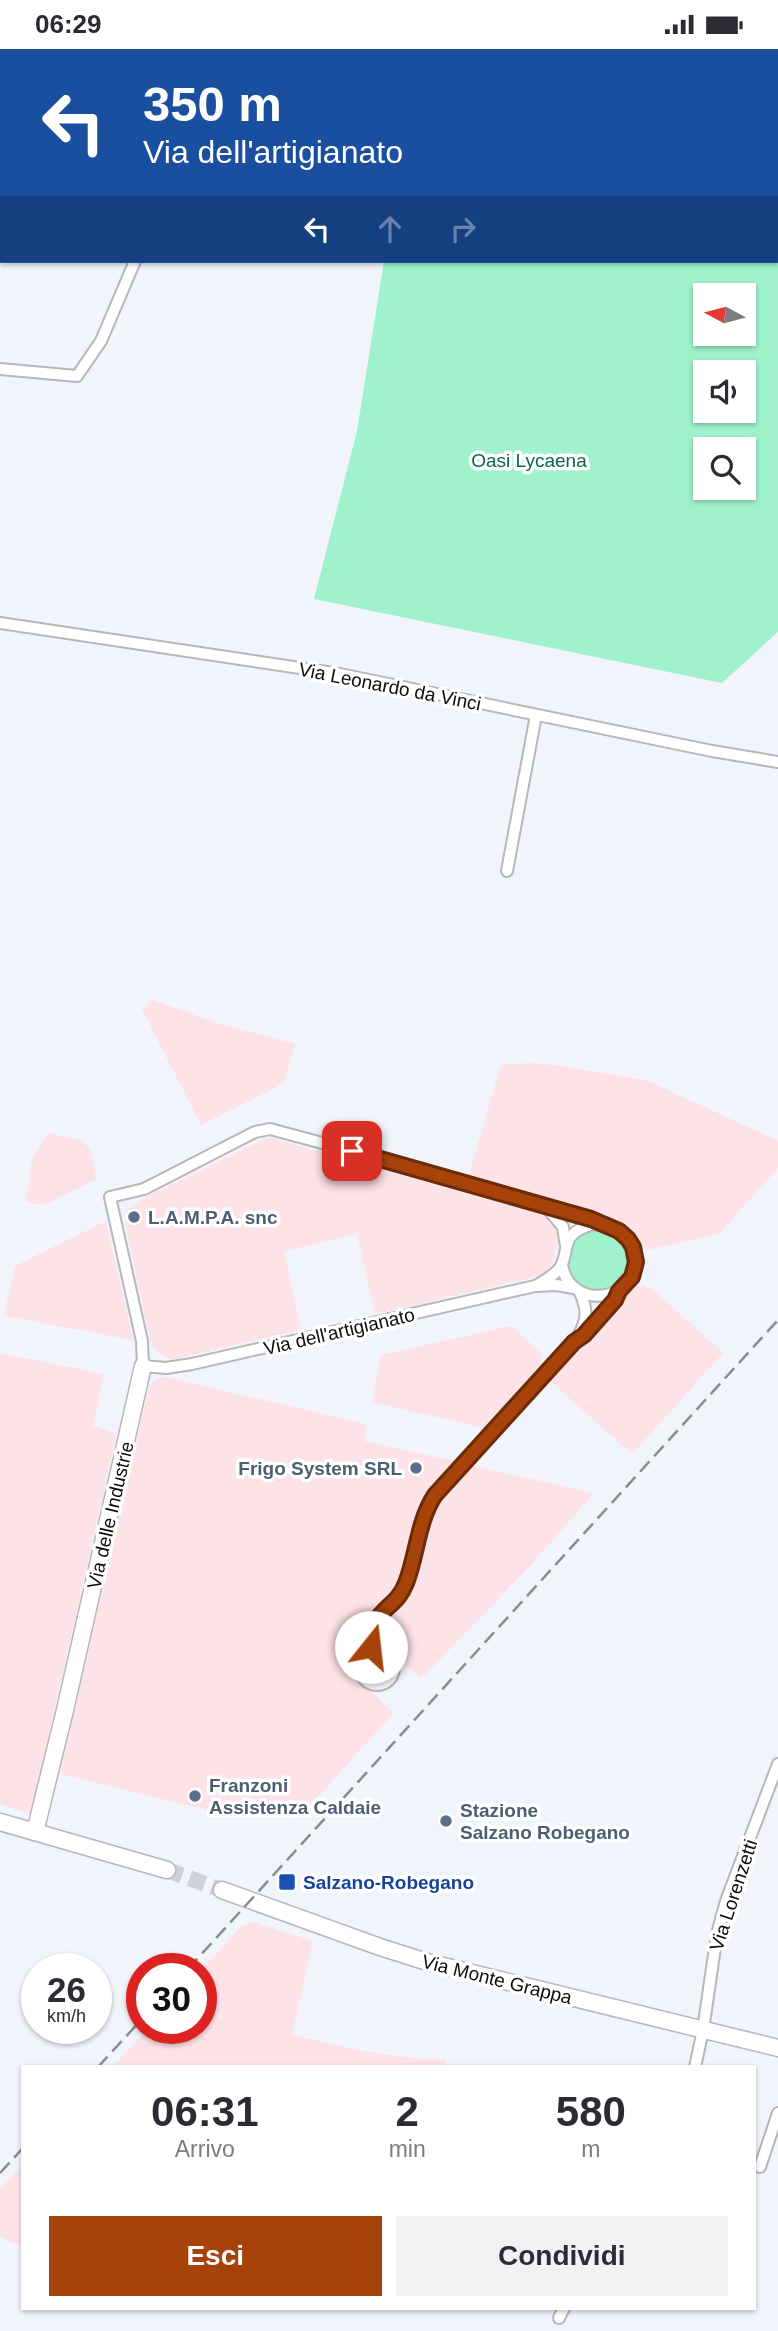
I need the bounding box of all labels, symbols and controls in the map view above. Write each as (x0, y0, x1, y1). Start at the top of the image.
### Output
text: 06:29 (35, 9, 102, 39)
icon: left (28, 77, 119, 168)
text: 350 m (143, 77, 282, 131)
text: Via dell'artigianato (143, 134, 403, 170)
icon: left (298, 210, 336, 248)
icon: ahead (371, 210, 409, 248)
icon: right (444, 210, 482, 248)
north arrow (693, 283, 756, 347)
map controls (693, 283, 756, 500)
button: sound (693, 360, 756, 423)
button: search (693, 437, 756, 500)
park label: Oasi Lycaena (471, 450, 587, 471)
street label: Via Leonardo da Vinci (297, 659, 483, 714)
pin (322, 1121, 382, 1181)
icon: arrive (333, 1132, 371, 1170)
place label: L.A.M.P.A. snc (148, 1207, 278, 1228)
marker: L.A.M.P.A. snc (126, 1209, 142, 1225)
street label: Via dell'artigianato (262, 1304, 417, 1359)
street label: Via delle Industrie (83, 1439, 138, 1591)
place label: Frigo System SRL (238, 1458, 402, 1479)
marker: Frigo System SRL (408, 1460, 424, 1476)
position arrow (334, 1610, 408, 1684)
place label: Franzoni Assistenza Caldaie (209, 1775, 381, 1818)
marker: Franzoni Assistenza Caldaie (187, 1788, 203, 1804)
place label: Stazione Salzano Robegano (460, 1800, 630, 1843)
marker: Stazione Salzano Robegano (438, 1813, 454, 1829)
street label: Via Lorenzetti (706, 1837, 761, 1953)
marker: Salzano-Robegano (277, 1872, 297, 1892)
place label: Salzano-Robegano (303, 1872, 474, 1893)
street label: Via Monte Grappa (420, 1951, 574, 2008)
speed limit sign: 30 (126, 1953, 217, 2044)
text: 26 (47, 1970, 86, 2009)
text: km/h (47, 2006, 86, 2026)
text: 06:31 (151, 2088, 259, 2135)
text: 2 (395, 2088, 419, 2135)
text: 580 (556, 2088, 626, 2135)
text: Arrivo (175, 2136, 235, 2162)
text: min (389, 2136, 426, 2162)
text: m (581, 2136, 600, 2162)
button: Esci (49, 2216, 382, 2296)
button: Condividi (396, 2216, 728, 2296)

